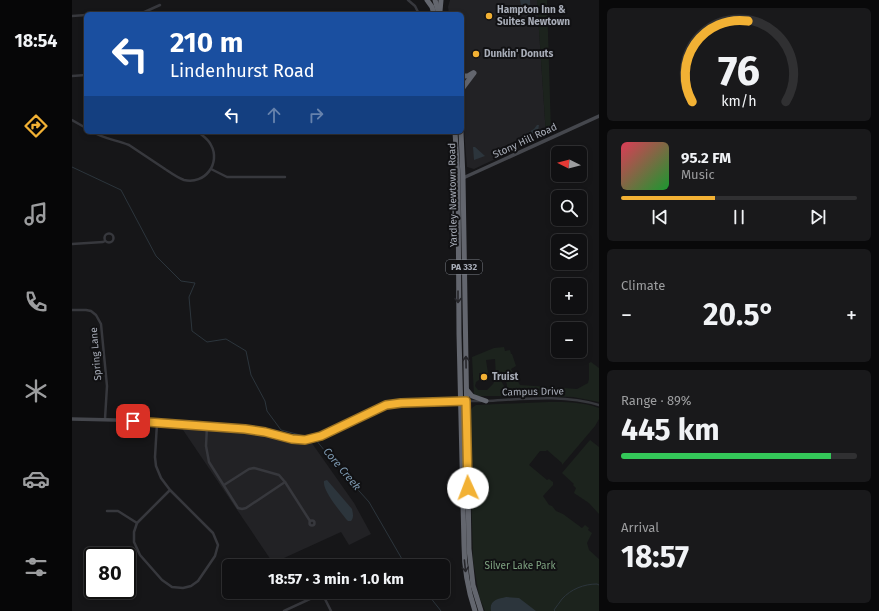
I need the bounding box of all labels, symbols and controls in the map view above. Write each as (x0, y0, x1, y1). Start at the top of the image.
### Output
place label: Hampton Inn & Suites Newtown (497, 4, 570, 28)
marker: Hampton Inn & Suites Newtown (484, 11, 494, 21)
text: 210 m (170, 26, 244, 59)
icon: left (104, 28, 156, 80)
text: 18:54 (14, 30, 58, 52)
text: 76 (718, 46, 760, 96)
place label: Dunkin' Donuts (484, 48, 553, 60)
marker: Dunkin' Donuts (471, 49, 481, 59)
text: Lindenhurst Road (170, 60, 315, 82)
text: km/h (721, 93, 757, 110)
icon: left (221, 104, 243, 126)
icon: ahead (263, 104, 285, 126)
icon: right (305, 104, 327, 126)
icon: directions (22, 112, 50, 140)
street label: Stony Hill Road (491, 121, 559, 161)
street label: Yardley-Newtown Road (446, 143, 460, 247)
north arrow (551, 146, 587, 182)
map controls (551, 146, 587, 358)
text: 95.2 FM (681, 149, 731, 167)
text: Music (681, 167, 715, 182)
button: search (551, 190, 587, 226)
icon: music (22, 200, 50, 228)
icon: previous (649, 206, 671, 228)
icon: pause (728, 206, 750, 228)
icon: next (807, 206, 829, 228)
button: layers (551, 234, 587, 270)
road number: PA 332 (446, 260, 482, 274)
button: + (551, 278, 587, 314)
text: Climate (621, 278, 665, 293)
icon: phone (22, 288, 50, 316)
one-way arrow (455, 290, 462, 303)
text: 20.5° (703, 297, 775, 333)
text: − (621, 302, 632, 329)
text: + (846, 302, 857, 329)
button: − (551, 322, 587, 358)
street label: Spring Lane (88, 327, 104, 381)
one-way arrow (462, 356, 470, 369)
place label: Truist (492, 371, 518, 383)
marker: Truist (479, 372, 489, 382)
icon: climate (22, 377, 50, 405)
street label: Campus Drive (502, 385, 564, 399)
text: Range · 89% (621, 393, 692, 408)
pin (116, 404, 150, 438)
icon: arrive (122, 410, 144, 432)
text: 445 km (621, 412, 720, 448)
water label: Core Creek (320, 445, 364, 493)
icon: car (22, 465, 50, 493)
position arrow (447, 467, 489, 509)
text: Arrival (621, 520, 659, 535)
text: 18:57 (621, 539, 689, 575)
speed limit sign: 80 (84, 547, 136, 599)
icon: filters (22, 553, 50, 581)
one-way arrow (461, 559, 469, 572)
park label: Silver Lake Park (484, 560, 556, 572)
text: 18:57 · 3 min · 1.0 km (268, 570, 404, 588)

